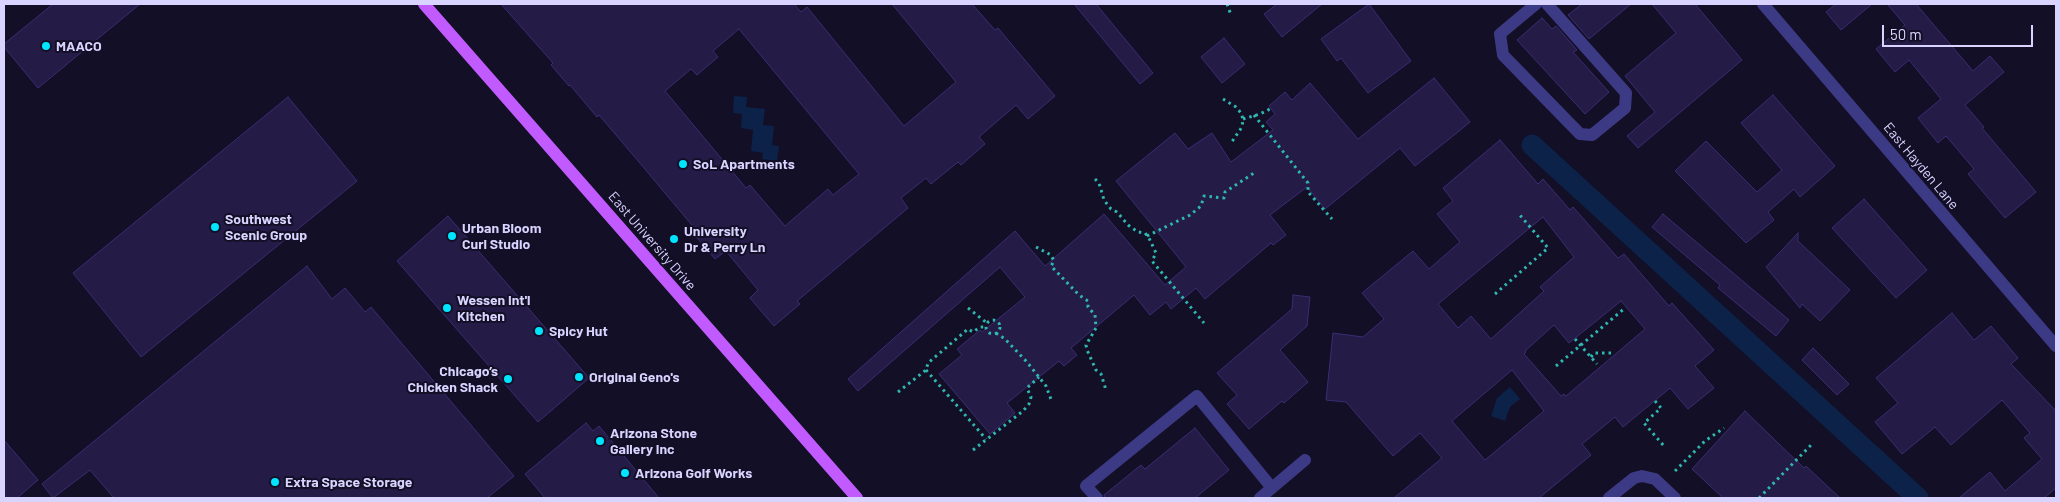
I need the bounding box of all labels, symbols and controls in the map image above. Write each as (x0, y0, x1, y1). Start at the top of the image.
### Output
scale bar (1885, 15, 2036, 47)
text: 50 m (1890, 25, 1922, 43)
place label: MAACO (56, 38, 102, 54)
marker: MAACO (40, 40, 52, 52)
street label: East Hayden Lane (1880, 119, 1962, 213)
place label: SoL Apartments (693, 156, 795, 172)
marker: SoL Apartments (677, 158, 689, 170)
street label: East University Drive (605, 188, 699, 294)
place label: Southwest Scenic Group (225, 211, 307, 243)
place label: Urban Bloom Curl Studio (462, 220, 541, 252)
marker: Southwest Scenic Group (209, 221, 221, 233)
place label: University Dr & Perry Ln (684, 223, 765, 256)
marker: Urban Bloom Curl Studio (446, 230, 458, 242)
marker: University Dr & Perry Ln (668, 233, 680, 245)
place label: Wessen Int'l Kitchen (457, 292, 530, 324)
marker: Wessen Int'l Kitchen (441, 302, 453, 314)
place label: Spicy Hut (549, 323, 608, 339)
marker: Spicy Hut (533, 325, 545, 337)
place label: Chicago’s Chicken Shack (407, 363, 498, 396)
place label: Original Geno's (589, 369, 680, 385)
marker: Original Geno's (573, 371, 585, 383)
marker: Chicago’s Chicken Shack (502, 373, 514, 385)
place label: Arizona Stone Gallery Inc (610, 425, 697, 458)
marker: Arizona Stone Gallery Inc (594, 435, 606, 447)
place label: Arizona Golf Works (635, 465, 752, 481)
marker: Arizona Golf Works (619, 467, 631, 479)
place label: Extra Space Storage (285, 474, 412, 490)
marker: Extra Space Storage (269, 476, 281, 488)

